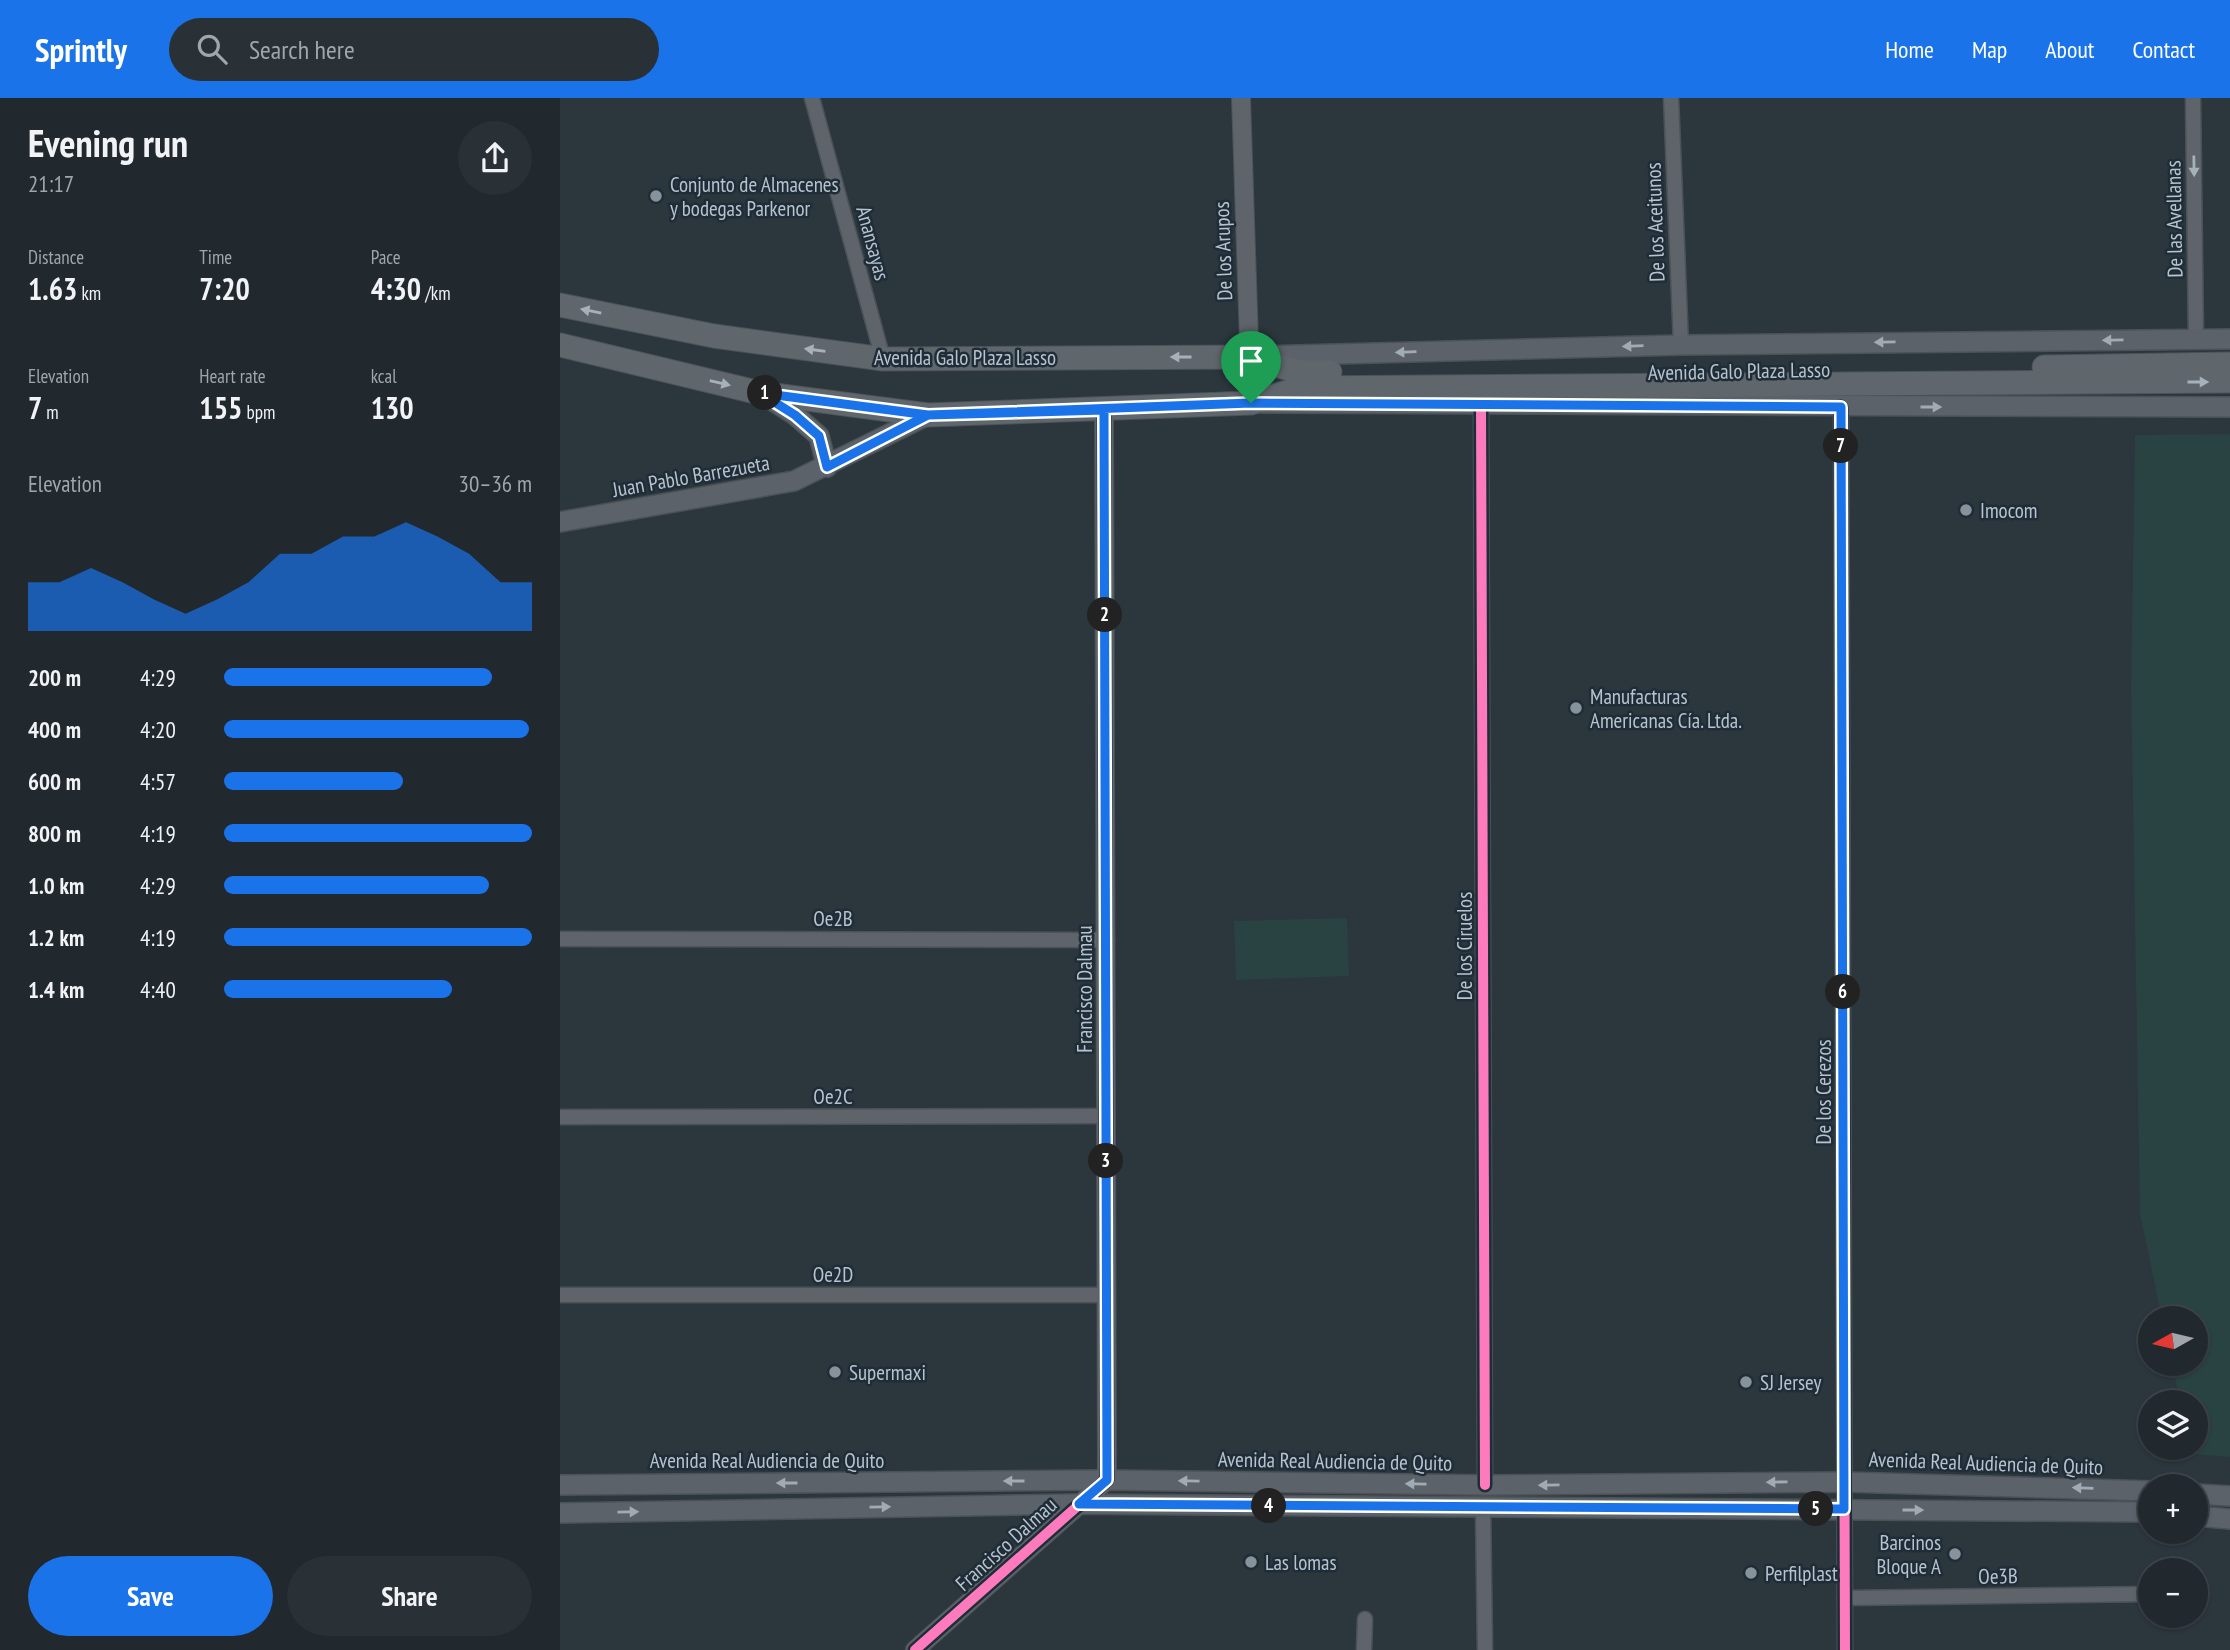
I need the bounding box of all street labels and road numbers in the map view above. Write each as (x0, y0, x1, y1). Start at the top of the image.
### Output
street label: De las Avellanas (2159, 160, 2189, 278)
street label: De los Aceitunos (1639, 162, 1671, 282)
street label: De los Arupos (1208, 201, 1238, 301)
street label: Anansayas (850, 203, 896, 283)
street label: Avenida Galo Plaza Lasso (874, 344, 1056, 371)
street label: Avenida Galo Plaza Lasso (1648, 356, 1830, 386)
street label: Juan Pablo Barrezueta (609, 449, 772, 503)
street label: De los Ciruelos (1451, 892, 1478, 1000)
street label: Oe2B (813, 905, 853, 932)
street label: Francisco Dalmau (1071, 925, 1098, 1053)
street label: De los Cerezos (1810, 1039, 1837, 1145)
street label: Oe2C (813, 1083, 853, 1110)
street label: Oe2D (813, 1261, 853, 1288)
street label: Avenida Real Audiencia de Quito (1218, 1445, 1452, 1477)
street label: Avenida Real Audiencia de Quito (1868, 1445, 2104, 1481)
street label: Avenida Real Audiencia de Quito (650, 1447, 884, 1474)
street label: Francisco Dalmau (950, 1491, 1062, 1597)
street label: Oe3B (1978, 1562, 2018, 1590)

